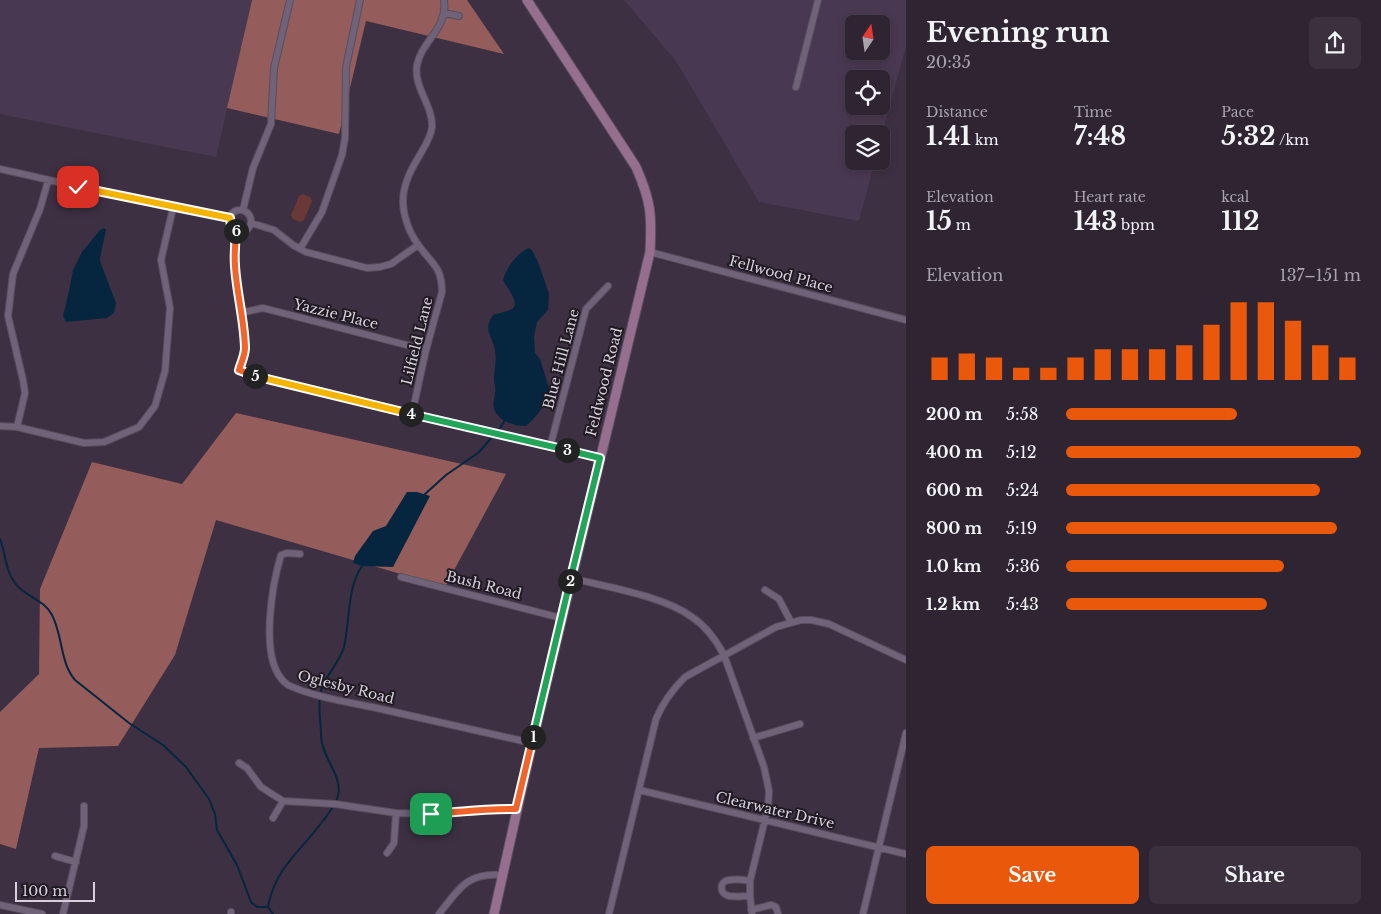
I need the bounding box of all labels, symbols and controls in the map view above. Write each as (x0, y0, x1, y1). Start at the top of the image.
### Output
north arrow (845, 15, 890, 60)
map controls (845, 15, 890, 170)
text: Evening run (926, 15, 1110, 50)
button: share (1309, 17, 1361, 69)
text: 20:35 (926, 52, 971, 72)
button: locate (845, 70, 890, 115)
text: Distance (926, 103, 988, 121)
text: Time (1074, 103, 1112, 121)
text: Pace (1221, 103, 1254, 121)
text: 1.41 (926, 121, 971, 152)
text: 7:48 (1074, 121, 1126, 152)
text: 5:32 (1221, 121, 1276, 152)
button: layers (845, 125, 890, 170)
text: km (971, 131, 999, 149)
text: /km (1276, 131, 1309, 149)
pin (57, 166, 99, 208)
icon: check (64, 173, 92, 201)
text: Elevation (926, 188, 994, 206)
text: Heart rate (1074, 188, 1146, 206)
text: kcal (1221, 188, 1249, 206)
text: 15 (926, 206, 952, 237)
text: 143 (1074, 206, 1117, 237)
text: 112 (1221, 206, 1259, 237)
text: m (952, 216, 971, 234)
text: bpm (1117, 216, 1155, 234)
pin: 6 (224, 218, 248, 244)
text: 6 (232, 222, 241, 240)
street label: Fellwood Place (727, 251, 835, 297)
text: Elevation (926, 265, 1003, 285)
text: 137–151 m (1280, 265, 1361, 285)
street label: Yazzie Place (291, 295, 380, 333)
street label: Lilfield Lane (397, 295, 437, 387)
street label: Blue Hill Lane (539, 307, 583, 411)
street label: Feldwood Road (582, 325, 626, 438)
pin: 5 (242, 364, 268, 388)
text: 5 (251, 367, 260, 385)
pin: 4 (398, 402, 424, 426)
text: 200 m (926, 404, 983, 424)
text: 5:58 (1006, 404, 1038, 424)
text: 4 (407, 405, 416, 423)
pin: 3 (554, 438, 580, 462)
text: 3 (563, 441, 572, 459)
text: 400 m (926, 442, 983, 462)
text: 5:12 (1006, 442, 1037, 462)
text: 600 m (926, 480, 983, 500)
text: 5:24 (1006, 480, 1039, 500)
text: 800 m (926, 518, 982, 538)
text: 5:19 (1006, 518, 1037, 538)
text: 1.0 km (926, 556, 981, 576)
text: 5:36 (1006, 556, 1040, 576)
street label: Bush Road (444, 567, 524, 603)
pin: 2 (558, 568, 582, 594)
text: 2 (566, 572, 575, 590)
text: 1.2 km (926, 594, 980, 614)
text: 5:43 (1006, 594, 1039, 614)
street label: Oglesby Road (296, 666, 397, 708)
pin: 1 (520, 724, 546, 750)
text: 1 (530, 728, 537, 746)
street label: Clearwater Drive (714, 788, 836, 832)
pin (410, 793, 452, 835)
icon: arrive (417, 800, 445, 828)
button: Save (926, 846, 1139, 904)
button: Share (1149, 846, 1361, 904)
scale bar (15, 879, 95, 902)
text: 100 m (22, 882, 67, 900)

